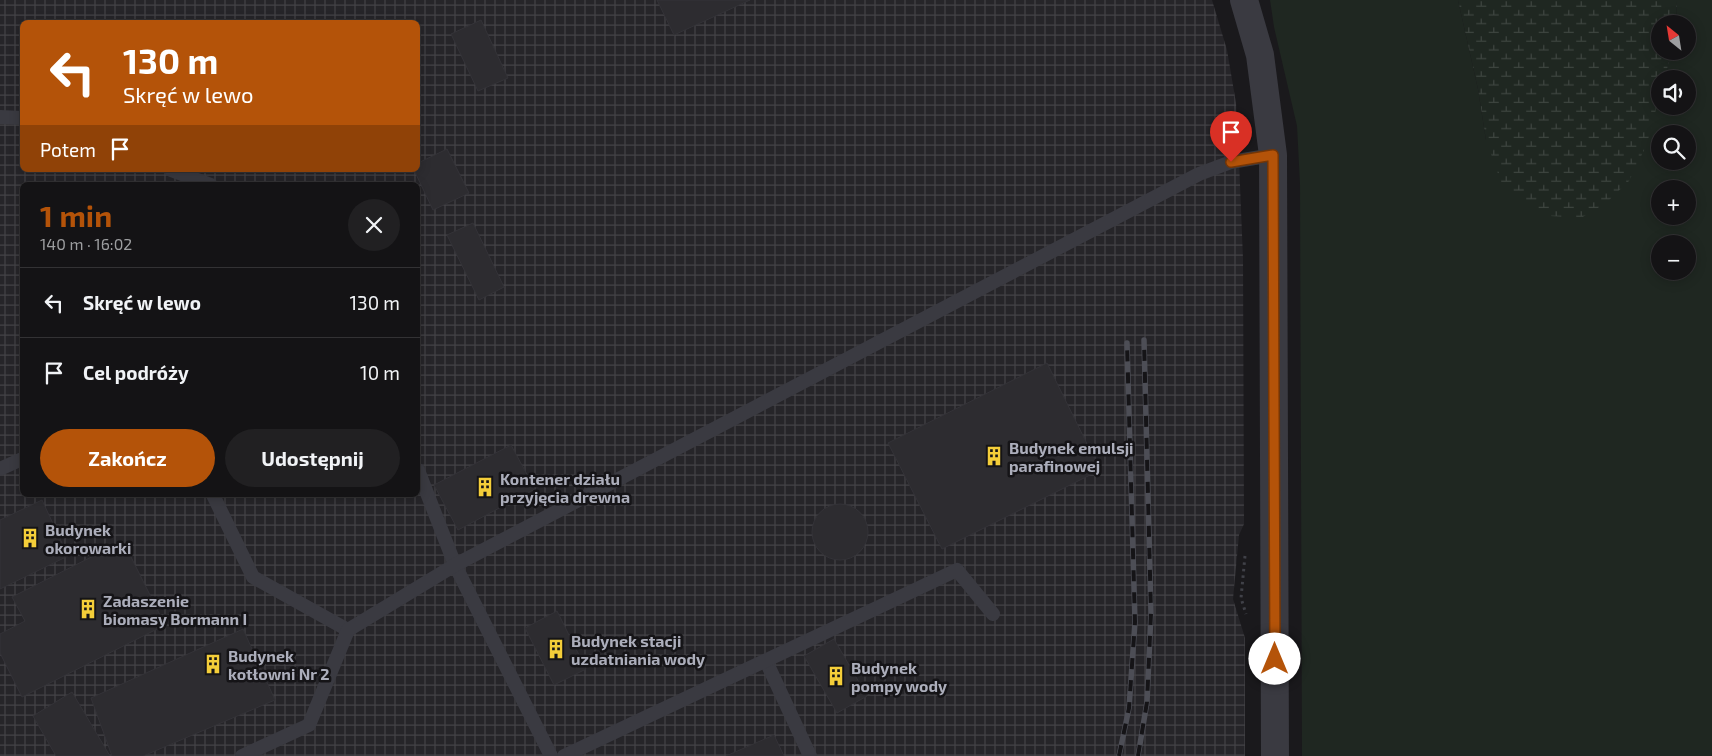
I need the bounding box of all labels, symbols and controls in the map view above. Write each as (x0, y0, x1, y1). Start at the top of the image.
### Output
north arrow (1651, 15, 1696, 60)
map controls (1651, 15, 1696, 280)
text: 130 m (123, 39, 218, 81)
icon: left (40, 40, 105, 105)
button: sound (1651, 70, 1696, 115)
text: Skręć w lewo (123, 81, 254, 107)
pin (1210, 111, 1252, 162)
icon: arrive (1217, 118, 1245, 146)
button: search (1651, 125, 1696, 170)
icon: arrive (106, 135, 134, 163)
text: Potem (40, 138, 96, 161)
button: + (1651, 180, 1696, 225)
text: 1 min (40, 197, 112, 233)
button: close (348, 199, 400, 251)
text: 140 m · 16:02 (40, 234, 132, 253)
button: − (1651, 235, 1696, 280)
icon: left (40, 289, 68, 317)
text: Skręć w lewo (83, 291, 201, 314)
text: 130 m (350, 291, 400, 314)
icon: arrive (40, 359, 68, 387)
text: Cel podróży (83, 361, 189, 384)
text: 10 m (360, 361, 400, 384)
button: Zakończ (40, 429, 215, 487)
button: Udostępnij (225, 429, 400, 487)
place label: Budynek emulsji parafinowej (1009, 438, 1134, 475)
building icon: Budynek emulsji parafinowej (983, 445, 1005, 467)
place label: Kontener działu przyjęcia drewna (500, 469, 630, 507)
building icon: Kontener działu przyjęcia drewna (474, 476, 496, 498)
place label: Budynek okorowarki (45, 520, 131, 557)
building icon: Budynek okorowarki (19, 527, 41, 549)
place label: Zadaszenie biomasy Bormann I (103, 591, 247, 629)
building icon: Zadaszenie biomasy Bormann I (77, 598, 99, 620)
place label: Budynek stacji uzdatniania wody (571, 631, 705, 669)
position arrow (1248, 632, 1300, 684)
building icon: Budynek stacji uzdatniania wody (545, 638, 567, 660)
place label: Budynek kotłowni Nr 2 (228, 646, 330, 683)
building icon: Budynek kotłowni Nr 2 (202, 653, 224, 675)
place label: Budynek pompy wody (851, 658, 947, 696)
building icon: Budynek pompy wody (825, 665, 847, 687)

